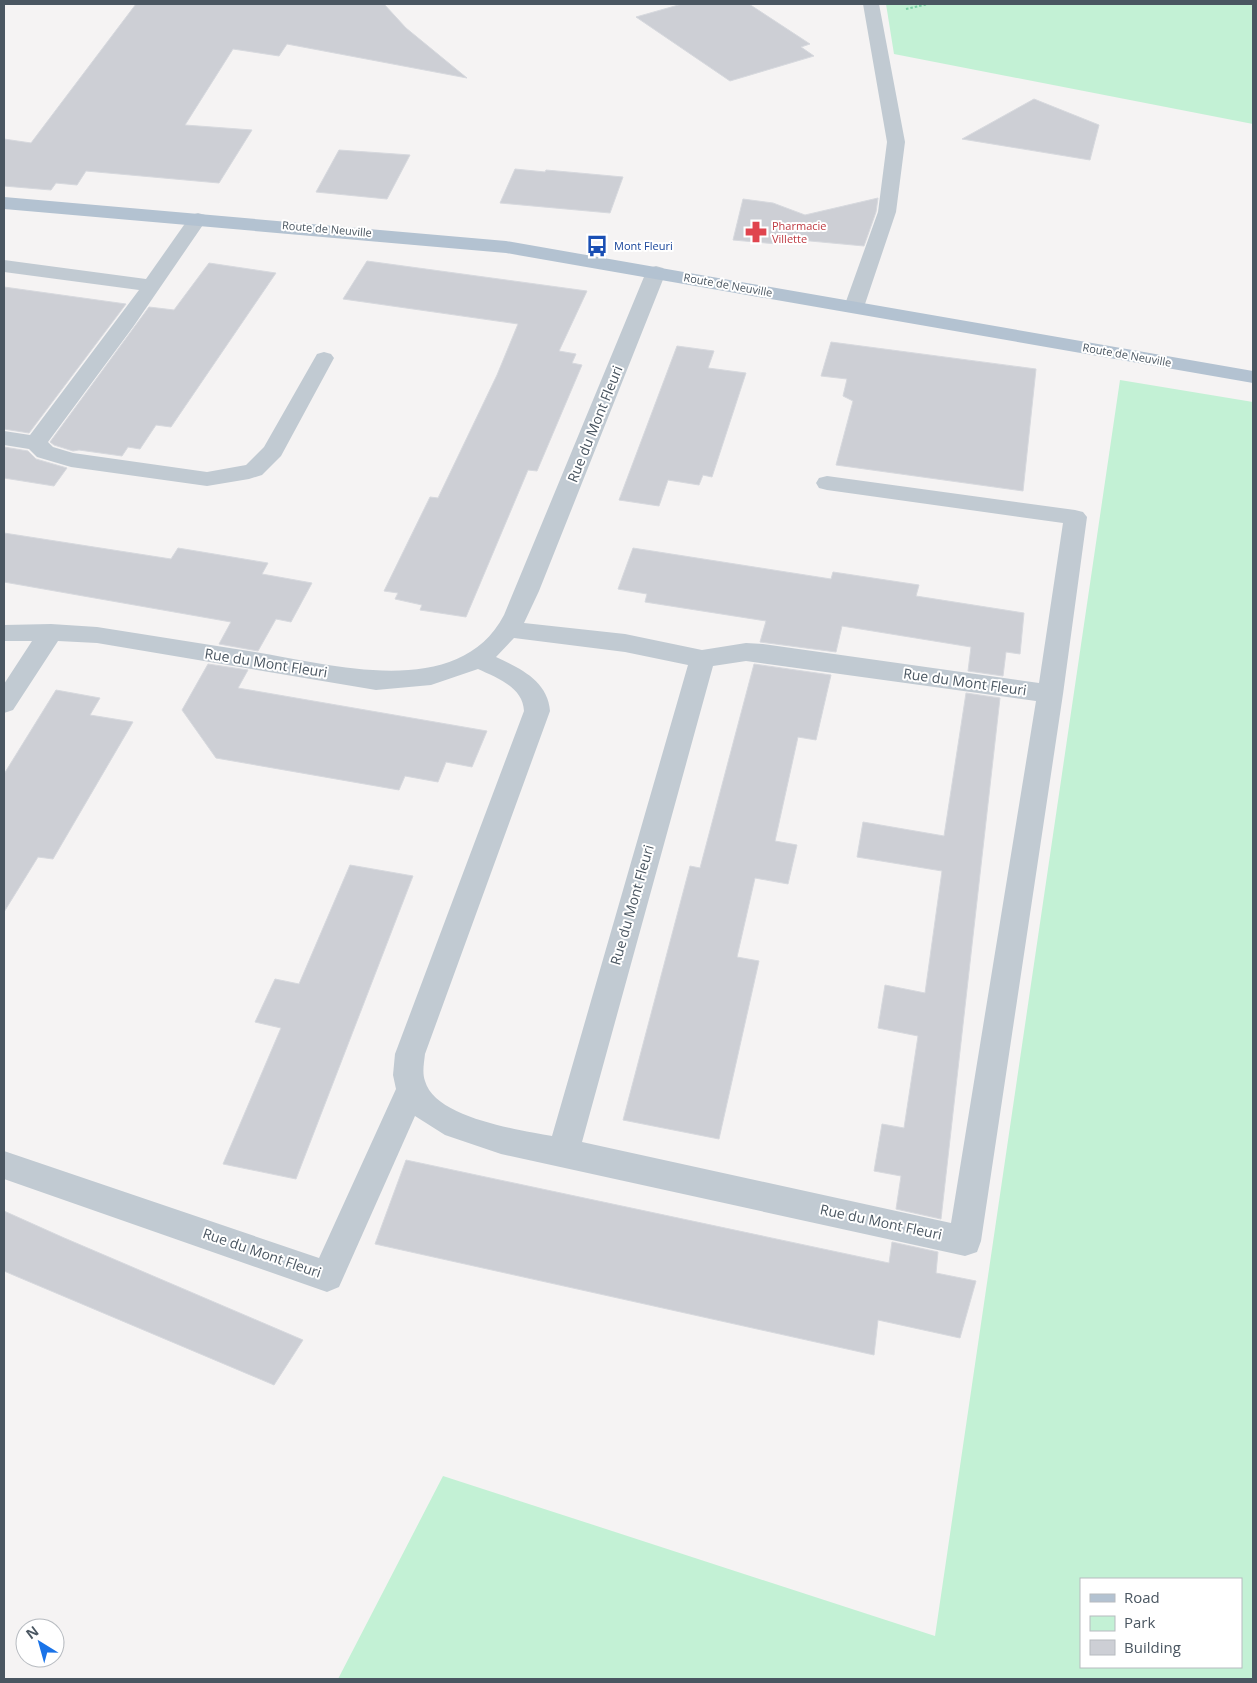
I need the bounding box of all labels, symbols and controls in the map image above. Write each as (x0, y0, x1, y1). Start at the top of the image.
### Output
street label: Route de Neuville (282, 217, 373, 240)
place label: Pharmacie Villette (772, 218, 827, 246)
pharmacy icon: Pharmacie Villette (743, 219, 769, 245)
bus stop icon: Mont Fleuri (584, 233, 610, 259)
place label: Mont Fleuri (614, 238, 673, 253)
street label: Route de Neuville (682, 269, 774, 300)
street label: Route de Neuville (1081, 339, 1173, 370)
street label: Rue du Mont Fleuri (562, 363, 627, 485)
street label: Rue du Mont Fleuri (203, 643, 329, 682)
street label: Rue du Mont Fleuri (902, 663, 1028, 700)
street label: Rue du Mont Fleuri (605, 843, 658, 967)
street label: Rue du Mont Fleuri (818, 1199, 944, 1244)
street label: Rue du Mont Fleuri (200, 1223, 324, 1282)
legend (1080, 1578, 1242, 1668)
text: Road (1124, 1587, 1160, 1607)
text: Park (1124, 1612, 1155, 1632)
north arrow (15, 1618, 65, 1668)
text: N (22, 1621, 42, 1643)
text: Building (1124, 1637, 1181, 1657)

